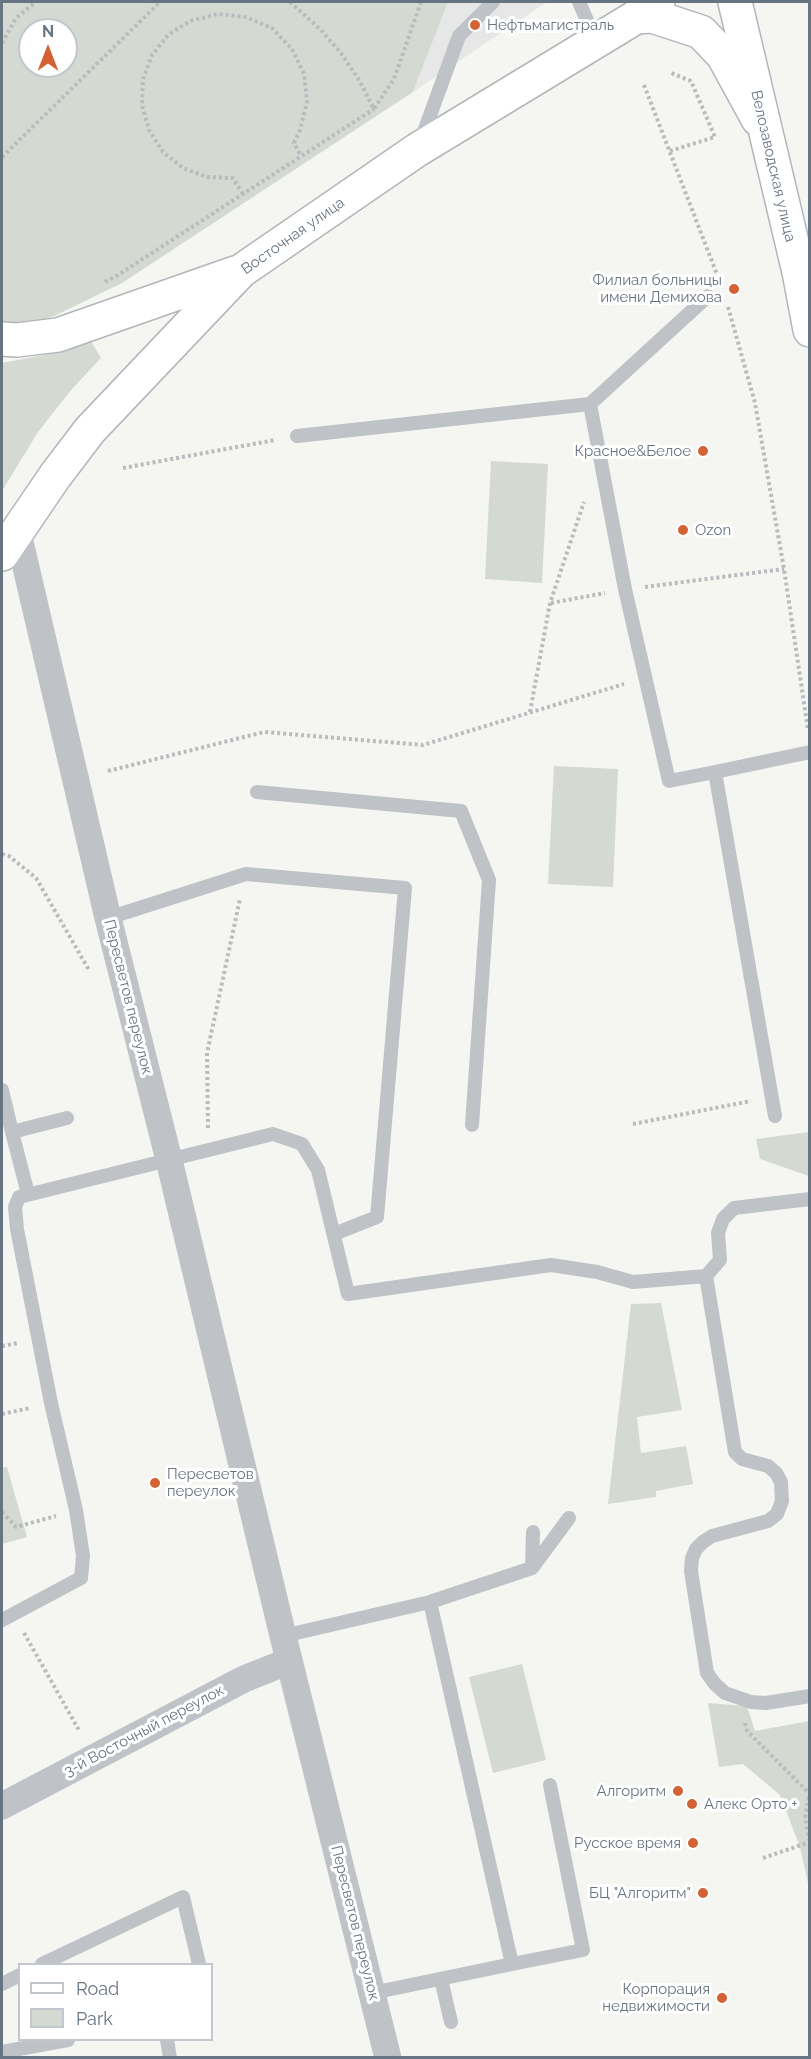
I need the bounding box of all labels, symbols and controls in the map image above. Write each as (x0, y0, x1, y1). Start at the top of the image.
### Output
place label: Нефтьмагистраль (487, 16, 614, 34)
north arrow (18, 18, 78, 78)
marker: Нефтьмагистраль (468, 18, 482, 32)
text: N (42, 22, 54, 41)
street label: Велозаводская улица (747, 88, 799, 244)
street label: Восточная улица (238, 194, 348, 278)
place label: Филиал больницы имени Демихова (593, 271, 722, 306)
marker: Филиал больницы имени Демихова (727, 282, 741, 296)
place label: Красное&Белое (574, 442, 691, 460)
marker: Красное&Белое (696, 444, 710, 458)
place label: Ozon (695, 521, 731, 539)
marker: Ozon (676, 523, 690, 537)
street label: Пересветов переулок (100, 918, 156, 1076)
place label: Пересветов переулок (167, 1465, 254, 1500)
marker: Пересветов переулок (148, 1476, 162, 1490)
street label: 3-й Восточный переулок (61, 1681, 227, 1781)
place label: Алгоритм (596, 1782, 666, 1800)
marker: Алгоритм (671, 1784, 685, 1798)
place label: Алекс Орто + (704, 1795, 798, 1813)
marker: Алекс Орто + (685, 1797, 699, 1811)
place label: Русское время (574, 1834, 681, 1852)
marker: Русское время (686, 1836, 700, 1850)
street label: Пересветов переулок (327, 1844, 383, 2002)
place label: БЦ "Алгоритм" (589, 1884, 691, 1902)
marker: БЦ "Алгоритм" (696, 1886, 710, 1900)
legend (18, 1963, 213, 2041)
text: Road (76, 1978, 119, 1999)
place label: Корпорация недвижимости (602, 1980, 710, 2015)
marker: Корпорация недвижимости (715, 1991, 729, 2005)
text: Park (76, 2008, 113, 2029)

